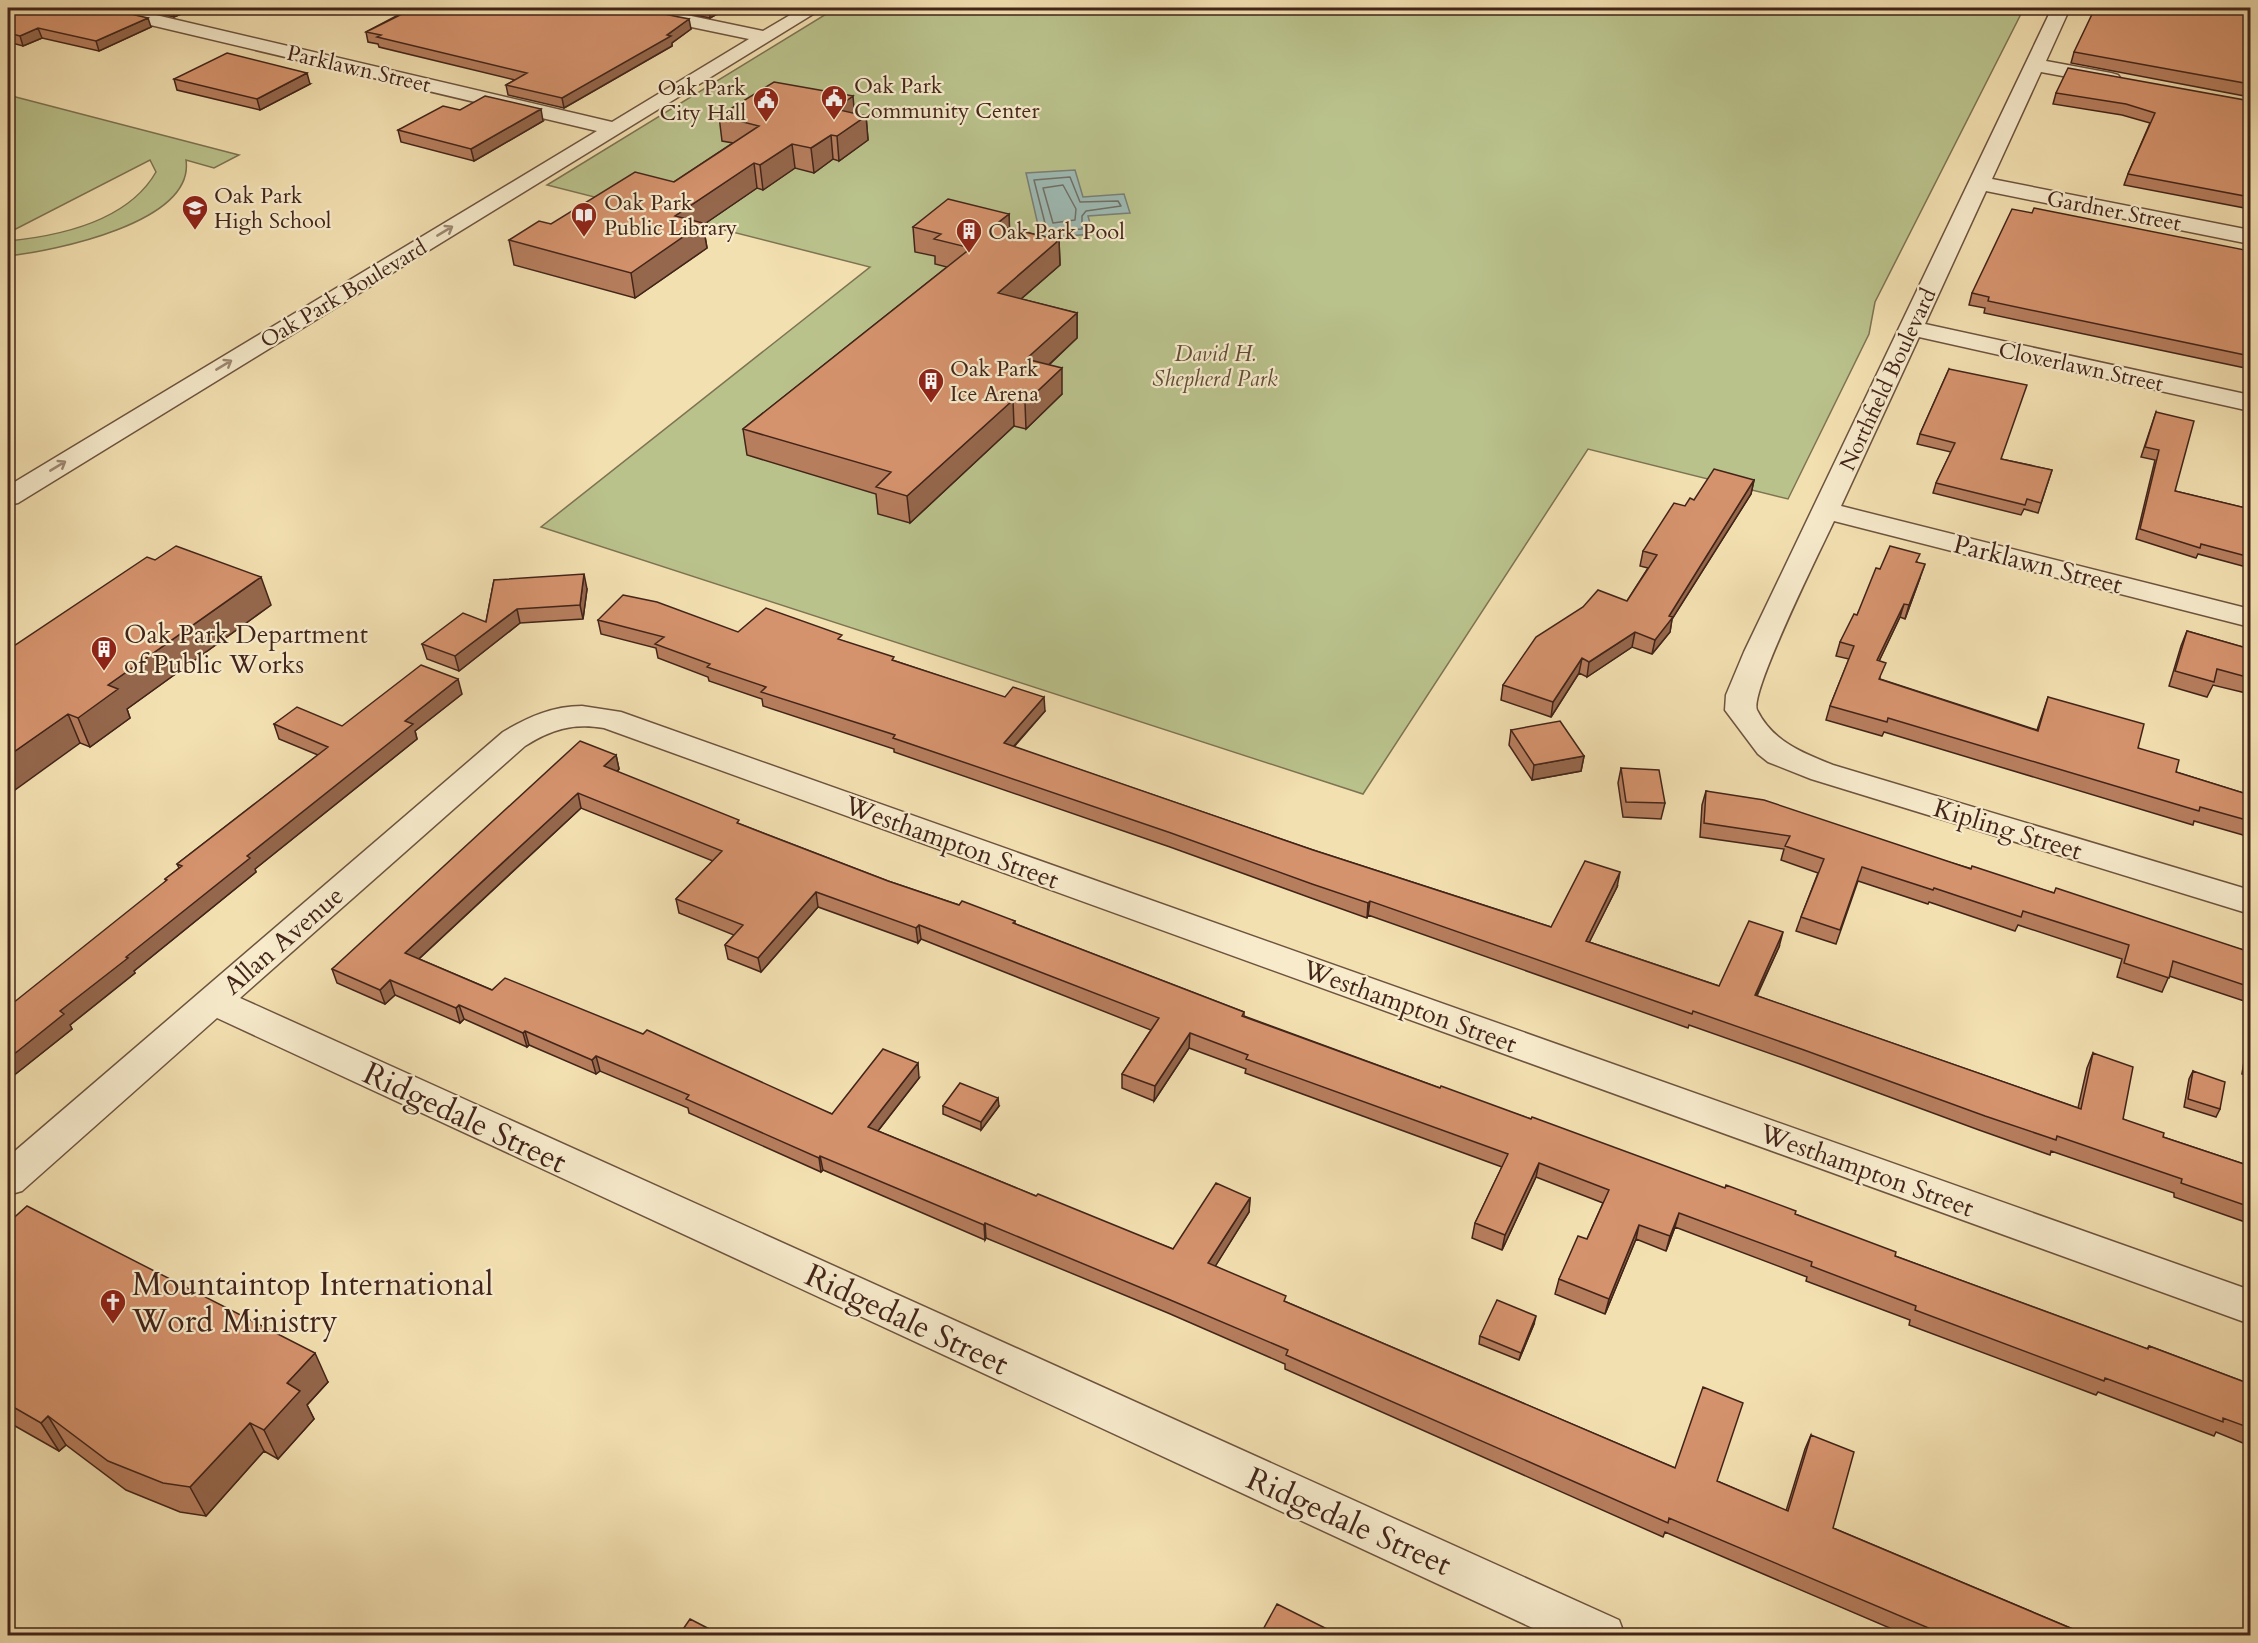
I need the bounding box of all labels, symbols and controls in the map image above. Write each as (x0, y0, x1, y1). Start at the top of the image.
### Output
street label: Parklawn Street (284, 38, 434, 100)
place label: Oak Park Community Center (854, 71, 1040, 126)
place label: Oak Park City Hall (657, 73, 746, 128)
public building icon: Oak Park Community Center (819, 83, 849, 121)
public building icon: Oak Park City Hall (751, 85, 781, 123)
place label: Oak Park High School (214, 181, 332, 236)
street label: Gardner Street (2044, 183, 2183, 239)
place label: Oak Park Public Library (604, 188, 737, 243)
school or university icon: Oak Park High School (180, 193, 210, 231)
library icon: Oak Park Public Library (569, 200, 599, 238)
building icon: Oak Park Pool (954, 216, 984, 254)
place label: Oak Park Pool (988, 217, 1125, 247)
one-way arrow (436, 225, 453, 237)
street label: Oak Park Boulevard (255, 232, 433, 355)
street label: Northfield Boulevard (1832, 283, 1943, 476)
street label: Cloverlawn Street (1996, 335, 2166, 399)
park label: David H. Shepherd Park (1152, 339, 1278, 394)
place label: Oak Park Ice Arena (950, 354, 1040, 409)
one-way arrow (215, 359, 232, 371)
building icon: Oak Park Ice Arena (916, 366, 946, 404)
one-way arrow (49, 460, 66, 473)
street label: Parklawn Street (1950, 527, 2126, 602)
place label: Oak Park Department of Public Works (124, 617, 368, 682)
building icon: Oak Park Department of Public Works (89, 634, 119, 672)
street label: Westhampton Street (839, 787, 1064, 897)
street label: Kipling Street (1929, 790, 2086, 869)
street label: Allan Avenue (216, 878, 351, 1002)
street label: Westhampton Street (1297, 951, 1522, 1061)
street label: Ridgedale Street (356, 1052, 573, 1184)
street label: Westhampton Street (1754, 1115, 1979, 1225)
street label: Ridgedale Street (798, 1254, 1015, 1386)
place label: Mountaintop International Word Ministry (131, 1263, 493, 1344)
church icon: Mountaintop International Word Ministry (98, 1287, 128, 1325)
street label: Ridgedale Street (1239, 1457, 1458, 1587)

